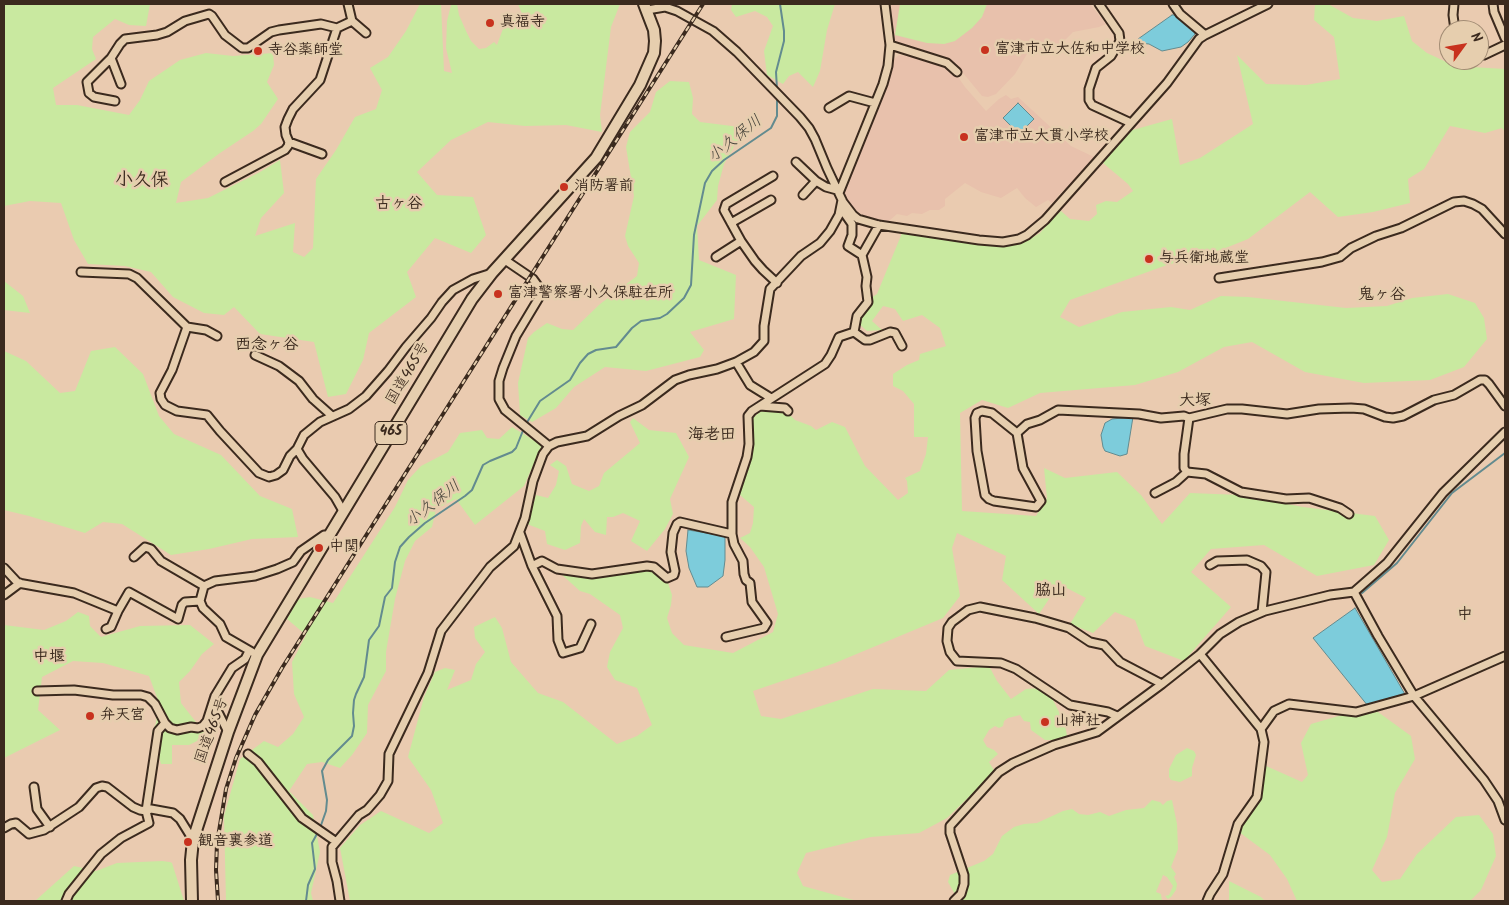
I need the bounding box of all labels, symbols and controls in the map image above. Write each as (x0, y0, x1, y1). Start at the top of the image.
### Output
place label: 真福寺 (500, 14, 545, 32)
marker: 真福寺 (484, 17, 496, 29)
north arrow (1439, 20, 1489, 70)
text: N (1464, 28, 1488, 47)
place label: 富津市立大佐和中学校 (995, 41, 1145, 59)
place label: 寺谷薬師堂 (268, 42, 343, 60)
marker: 富津市立大佐和中学校 (979, 44, 991, 56)
marker: 寺谷薬師堂 (252, 45, 264, 57)
water label: 小久保川 (705, 112, 767, 168)
place label: 富津市立大貫小学校 (974, 128, 1109, 146)
marker: 富津市立大貫小学校 (958, 131, 970, 143)
district label: 小久保 (115, 171, 169, 193)
place label: 消防署前 (574, 178, 634, 196)
marker: 消防署前 (558, 181, 570, 193)
district label: 古ヶ谷 (375, 195, 423, 215)
place label: 与兵衛地蔵堂 (1159, 250, 1249, 268)
marker: 与兵衛地蔵堂 (1143, 253, 1155, 265)
place label: 富津警察署小久保駐在所 (508, 285, 673, 303)
district label: 鬼ヶ谷 (1358, 286, 1406, 306)
marker: 富津警察署小久保駐在所 (492, 288, 504, 300)
district label: 西念ヶ谷 (235, 336, 299, 356)
street label: 国道465号 (383, 340, 435, 408)
district label: 大塚 (1179, 392, 1211, 412)
road number: 465 (375, 422, 407, 444)
district label: 海老田 (688, 426, 736, 446)
water label: 小久保川 (403, 478, 465, 532)
place label: 中関 (329, 539, 359, 557)
marker: 中関 (313, 542, 325, 554)
district label: 脇山 (1035, 582, 1067, 602)
district label: 中 (1457, 606, 1473, 626)
district label: 中堰 (33, 648, 65, 668)
street label: 国道465号 (193, 695, 233, 767)
place label: 弁天宮 (100, 707, 145, 725)
marker: 弁天宮 (84, 710, 96, 722)
place label: 山神社 (1055, 713, 1100, 731)
marker: 山神社 (1039, 716, 1051, 728)
place label: 観音裏参道 (198, 833, 273, 851)
marker: 観音裏参道 (182, 836, 194, 848)

